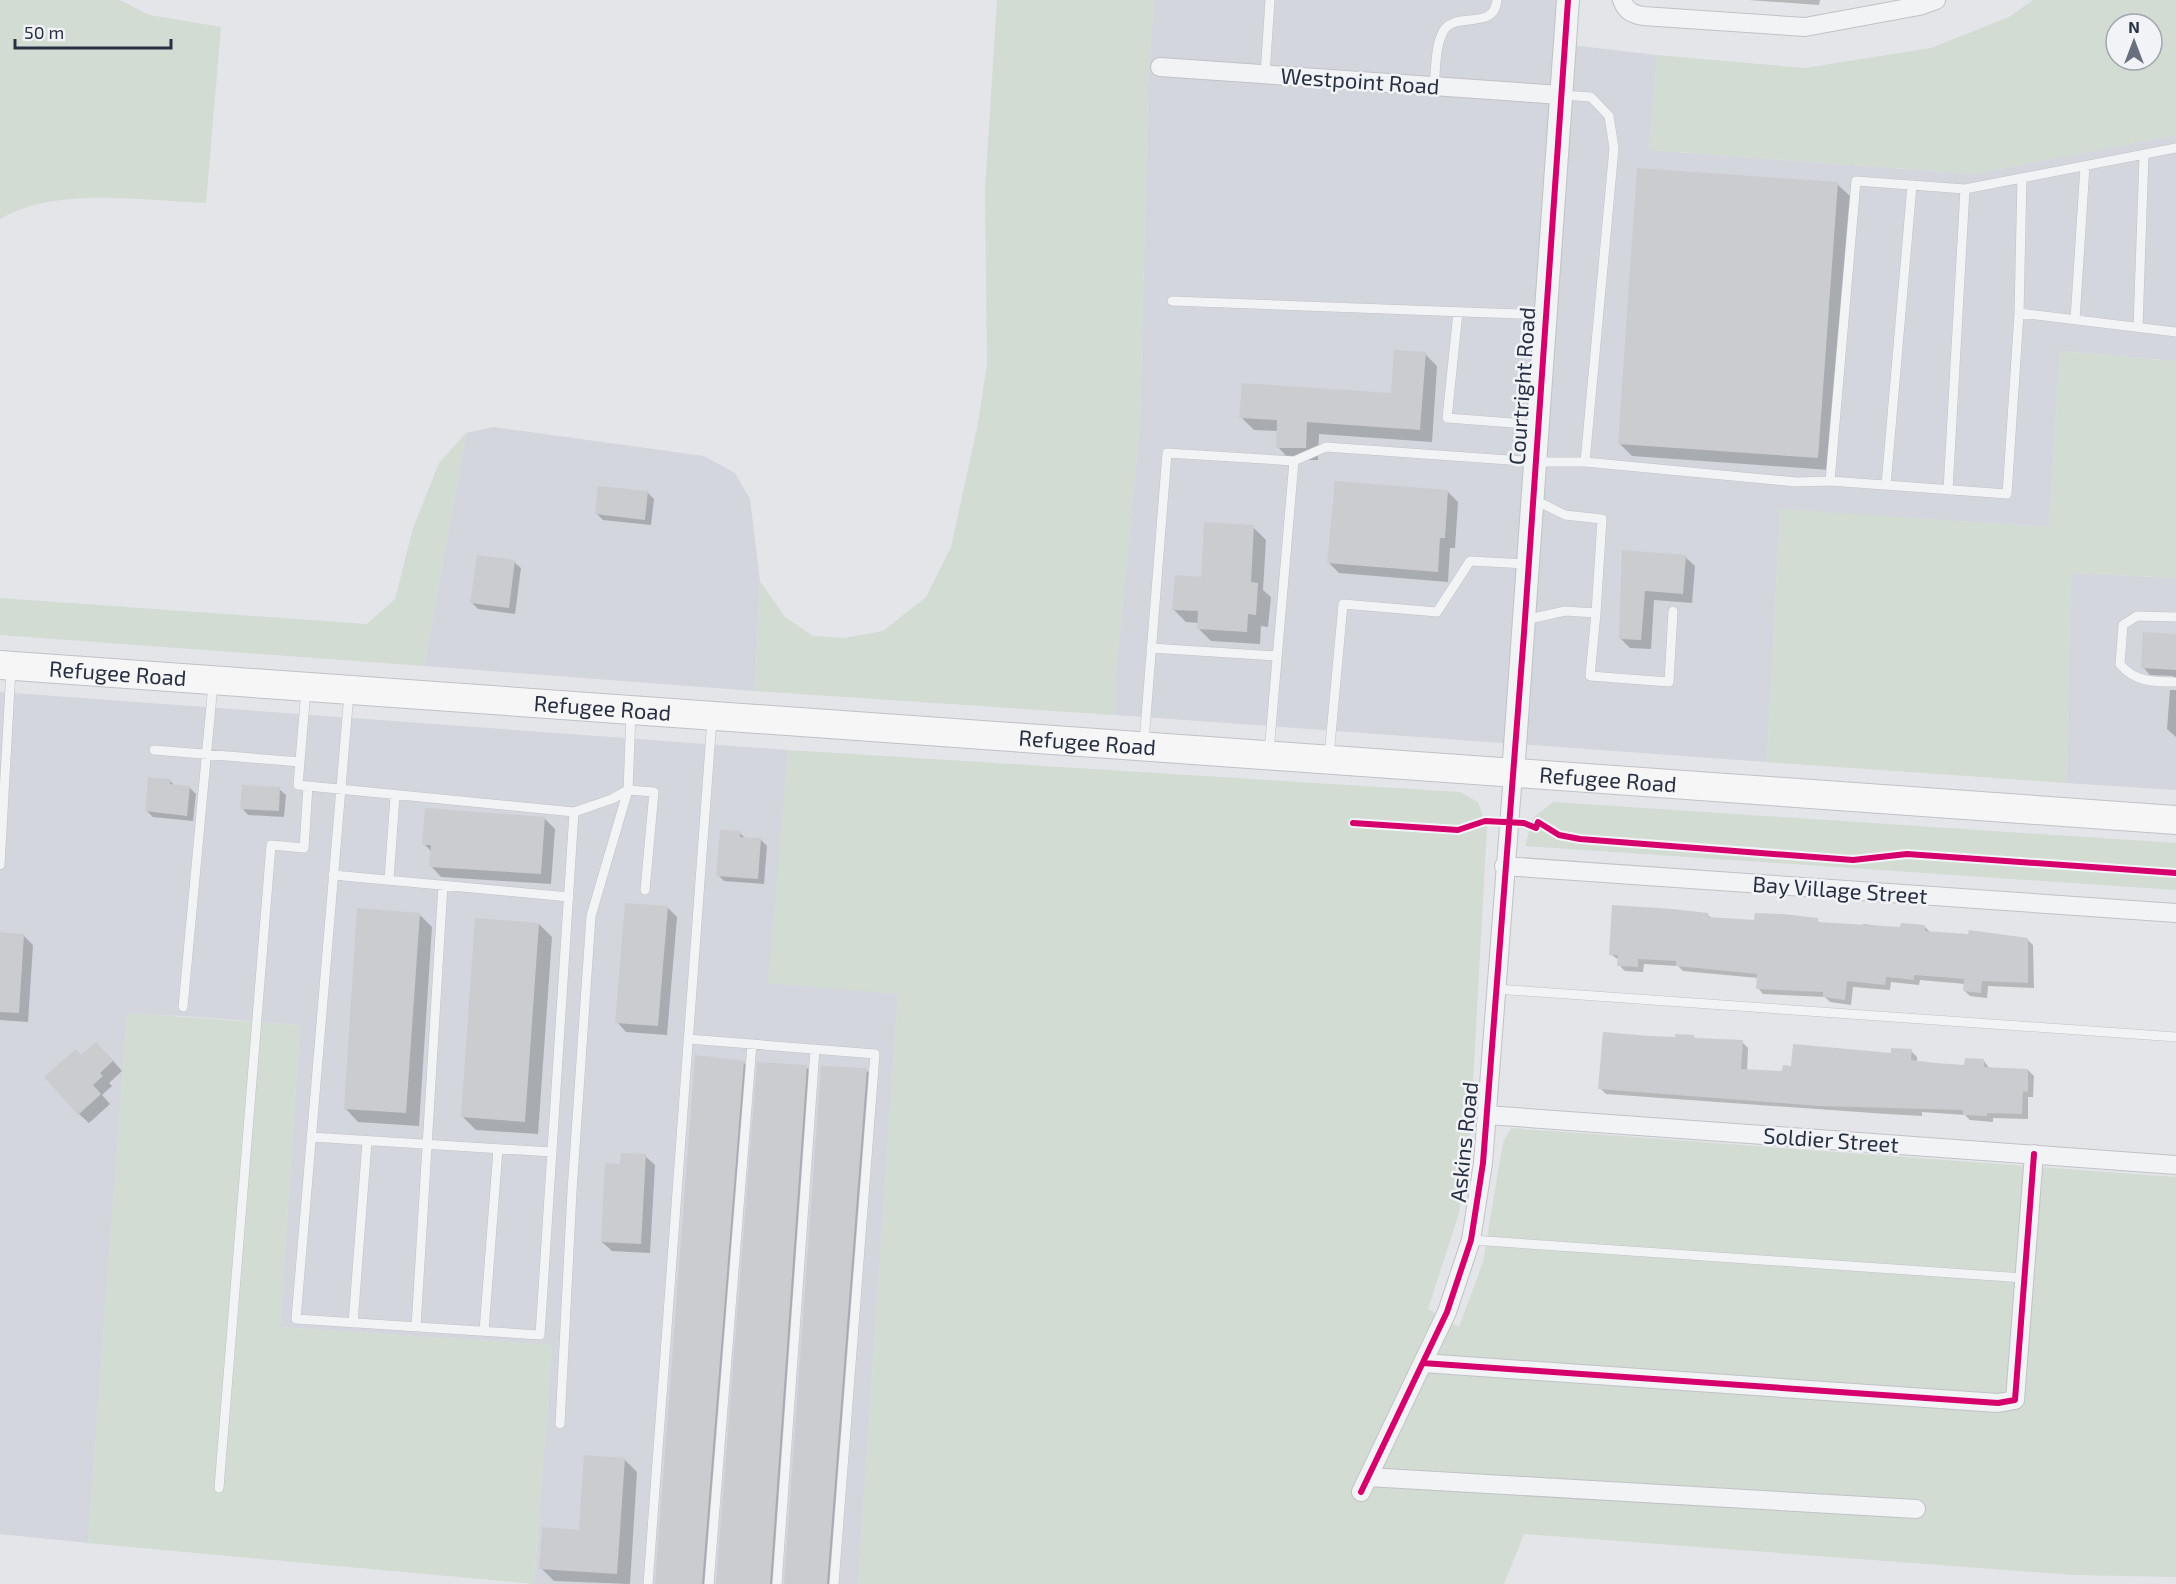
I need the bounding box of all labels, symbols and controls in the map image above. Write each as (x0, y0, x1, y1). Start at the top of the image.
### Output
scale bar (15, 12, 171, 50)
north arrow (2104, 12, 2164, 72)
text: N (2128, 17, 2140, 36)
text: 50 m (24, 21, 64, 43)
street label: Westpoint Road (1280, 61, 1440, 99)
street label: Courtright Road (1503, 306, 1539, 466)
street label: Refugee Road (48, 655, 187, 690)
street label: Refugee Road (533, 689, 672, 725)
street label: Refugee Road (1018, 724, 1157, 759)
street label: Refugee Road (1538, 761, 1678, 796)
street label: Bay Village Street (1752, 870, 1928, 908)
street label: Askins Road (1444, 1080, 1482, 1203)
street label: Soldier Street (1763, 1121, 1900, 1157)

